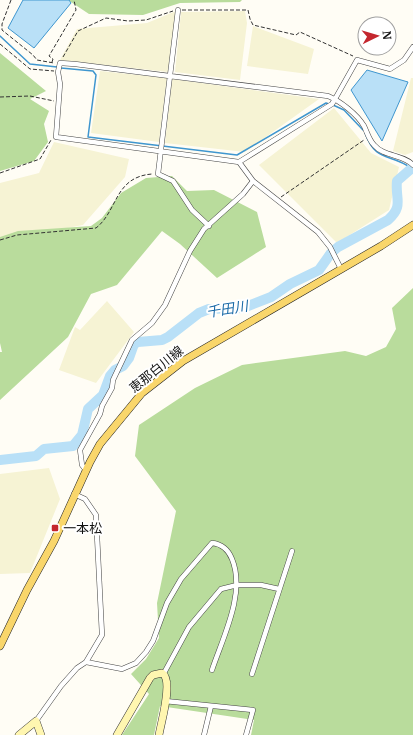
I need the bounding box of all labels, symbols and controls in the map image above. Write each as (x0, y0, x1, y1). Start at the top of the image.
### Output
north arrow (357, 16, 397, 56)
text: N (380, 30, 394, 40)
water label: 千田川 (205, 297, 251, 321)
street label: 恵那白川線 (126, 342, 187, 396)
place label: 一本松 (63, 520, 102, 537)
marker: 一本松 (50, 523, 60, 533)

